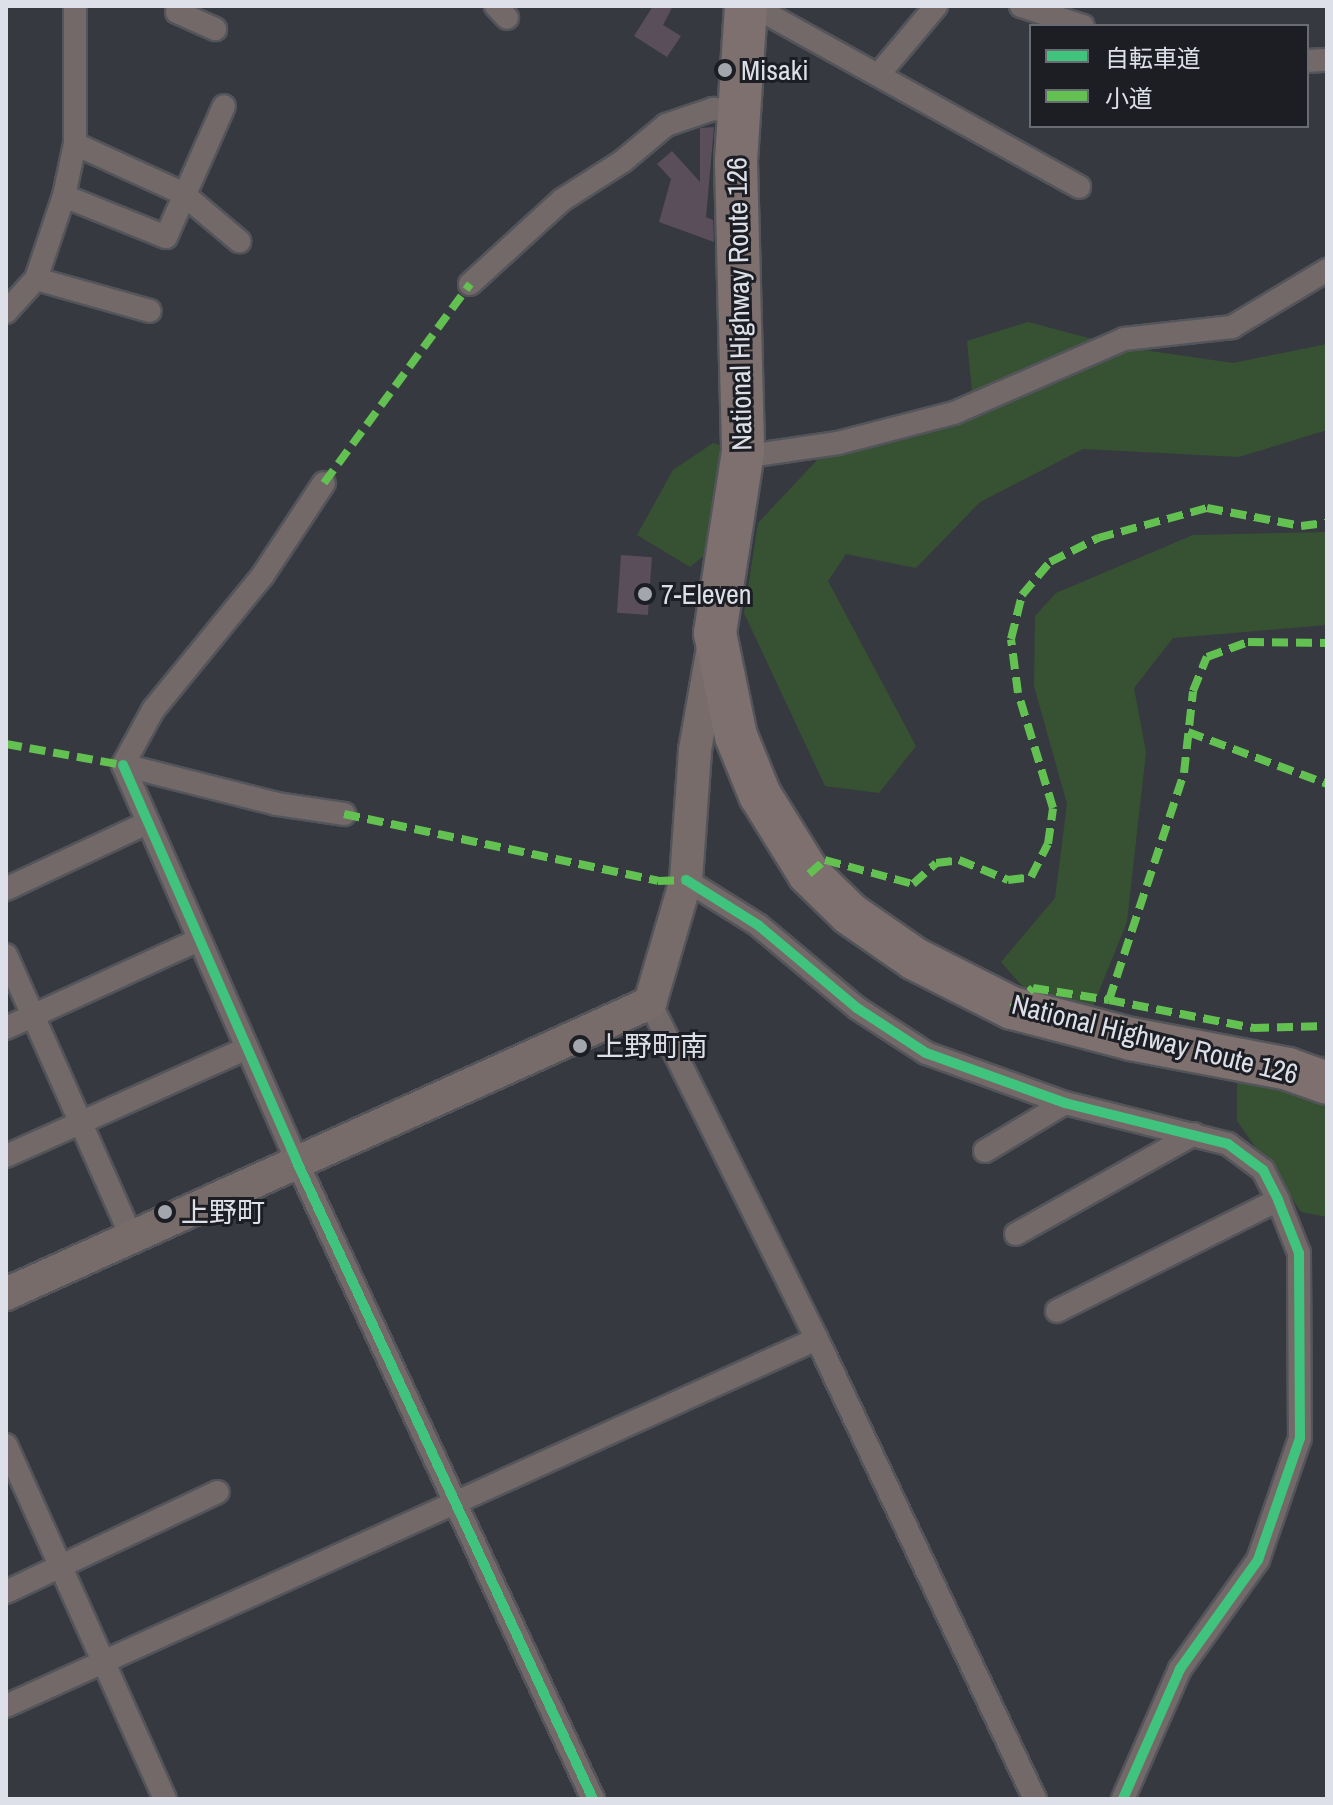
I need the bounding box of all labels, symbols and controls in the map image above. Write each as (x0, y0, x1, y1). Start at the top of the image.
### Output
legend (1029, 24, 1309, 128)
text: 自転車道 (1105, 42, 1201, 74)
place label: Misaki (741, 53, 809, 87)
marker: Misaki (716, 61, 734, 79)
text: 小道 (1105, 82, 1153, 114)
street label: National Highway Route 126 (720, 157, 758, 451)
place label: 7-Eleven (661, 577, 752, 611)
marker: 7-Eleven (636, 585, 654, 603)
street label: National Highway Route 126 (1009, 987, 1301, 1091)
place label: 上野町南 (596, 1029, 708, 1063)
marker: 上野町南 (571, 1037, 589, 1055)
place label: 上野町 (181, 1195, 265, 1229)
marker: 上野町 (156, 1203, 174, 1221)

